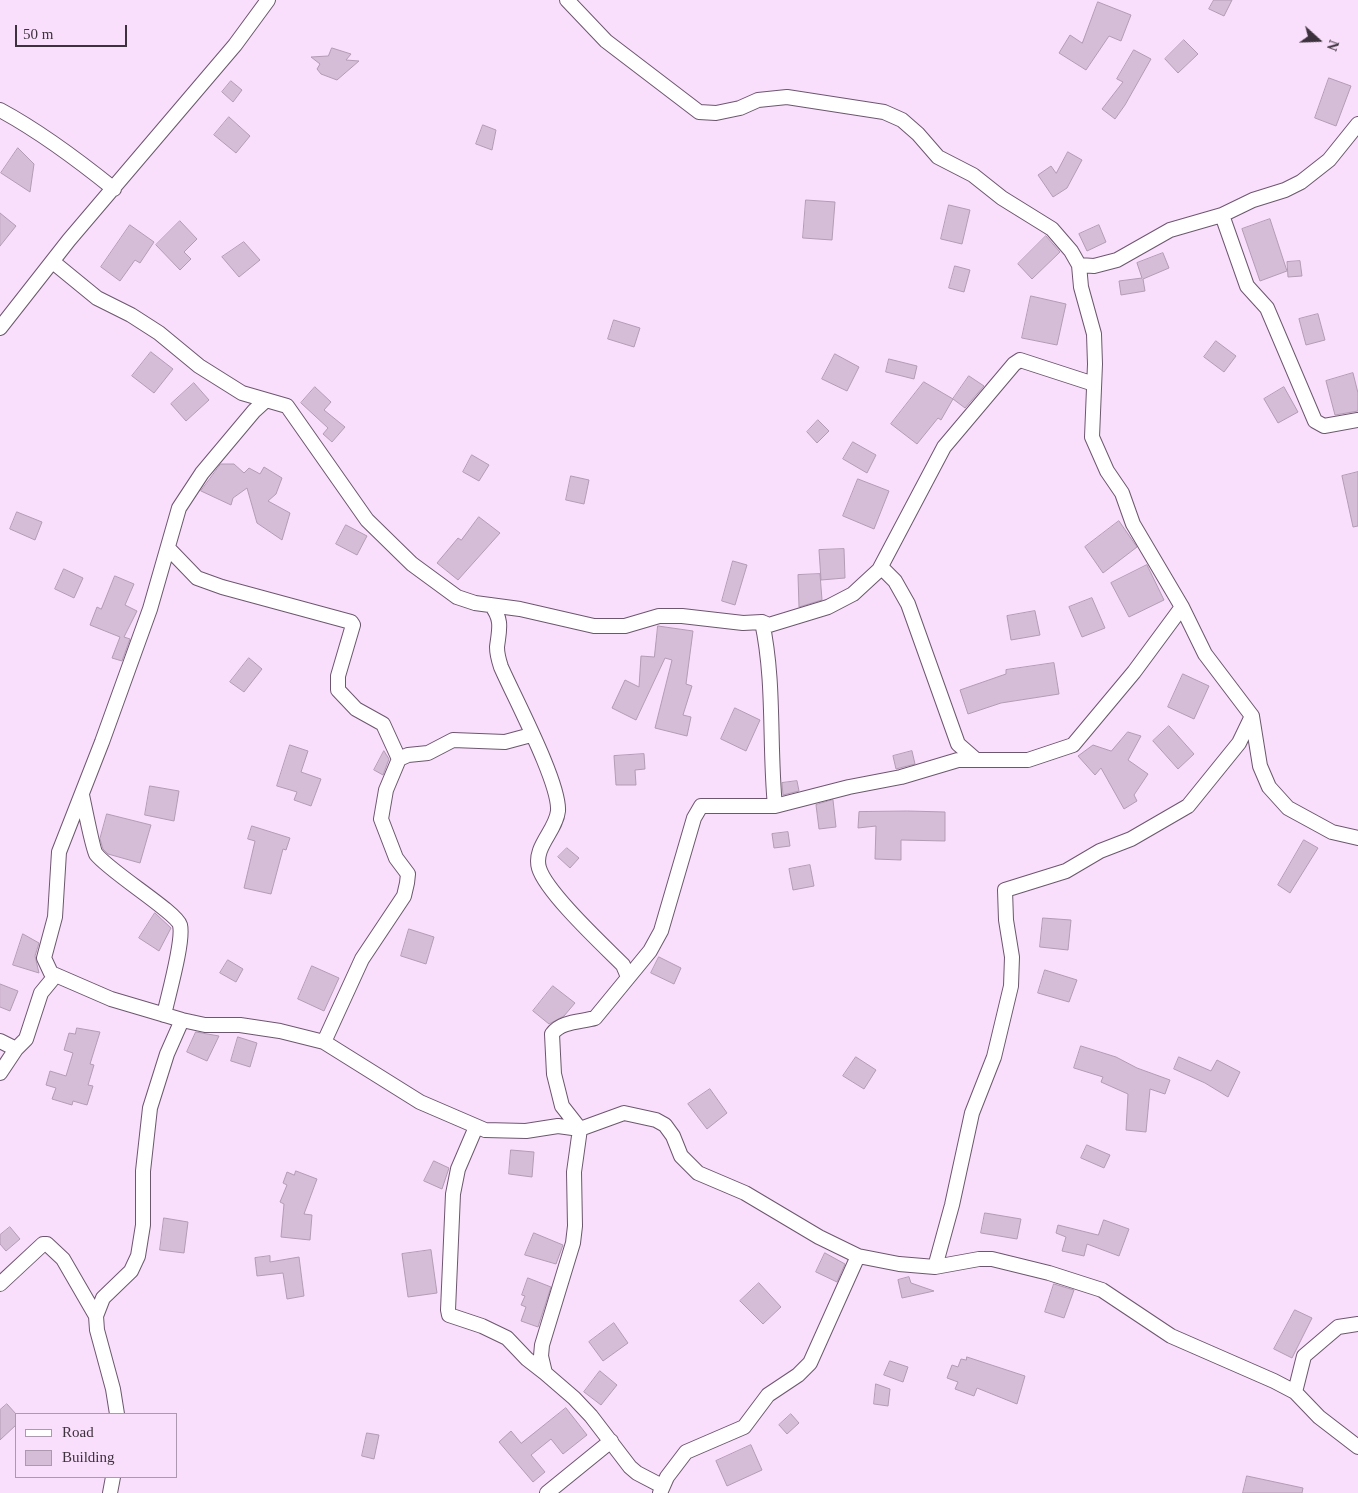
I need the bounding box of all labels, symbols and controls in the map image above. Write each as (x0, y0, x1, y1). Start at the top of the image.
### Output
scale bar (18, 15, 130, 47)
north arrow (1293, 15, 1343, 65)
text: 50 m (23, 26, 53, 42)
text: N (1324, 38, 1341, 53)
legend (15, 1413, 178, 1478)
text: Road (62, 1424, 94, 1440)
text: Building (62, 1449, 115, 1465)

